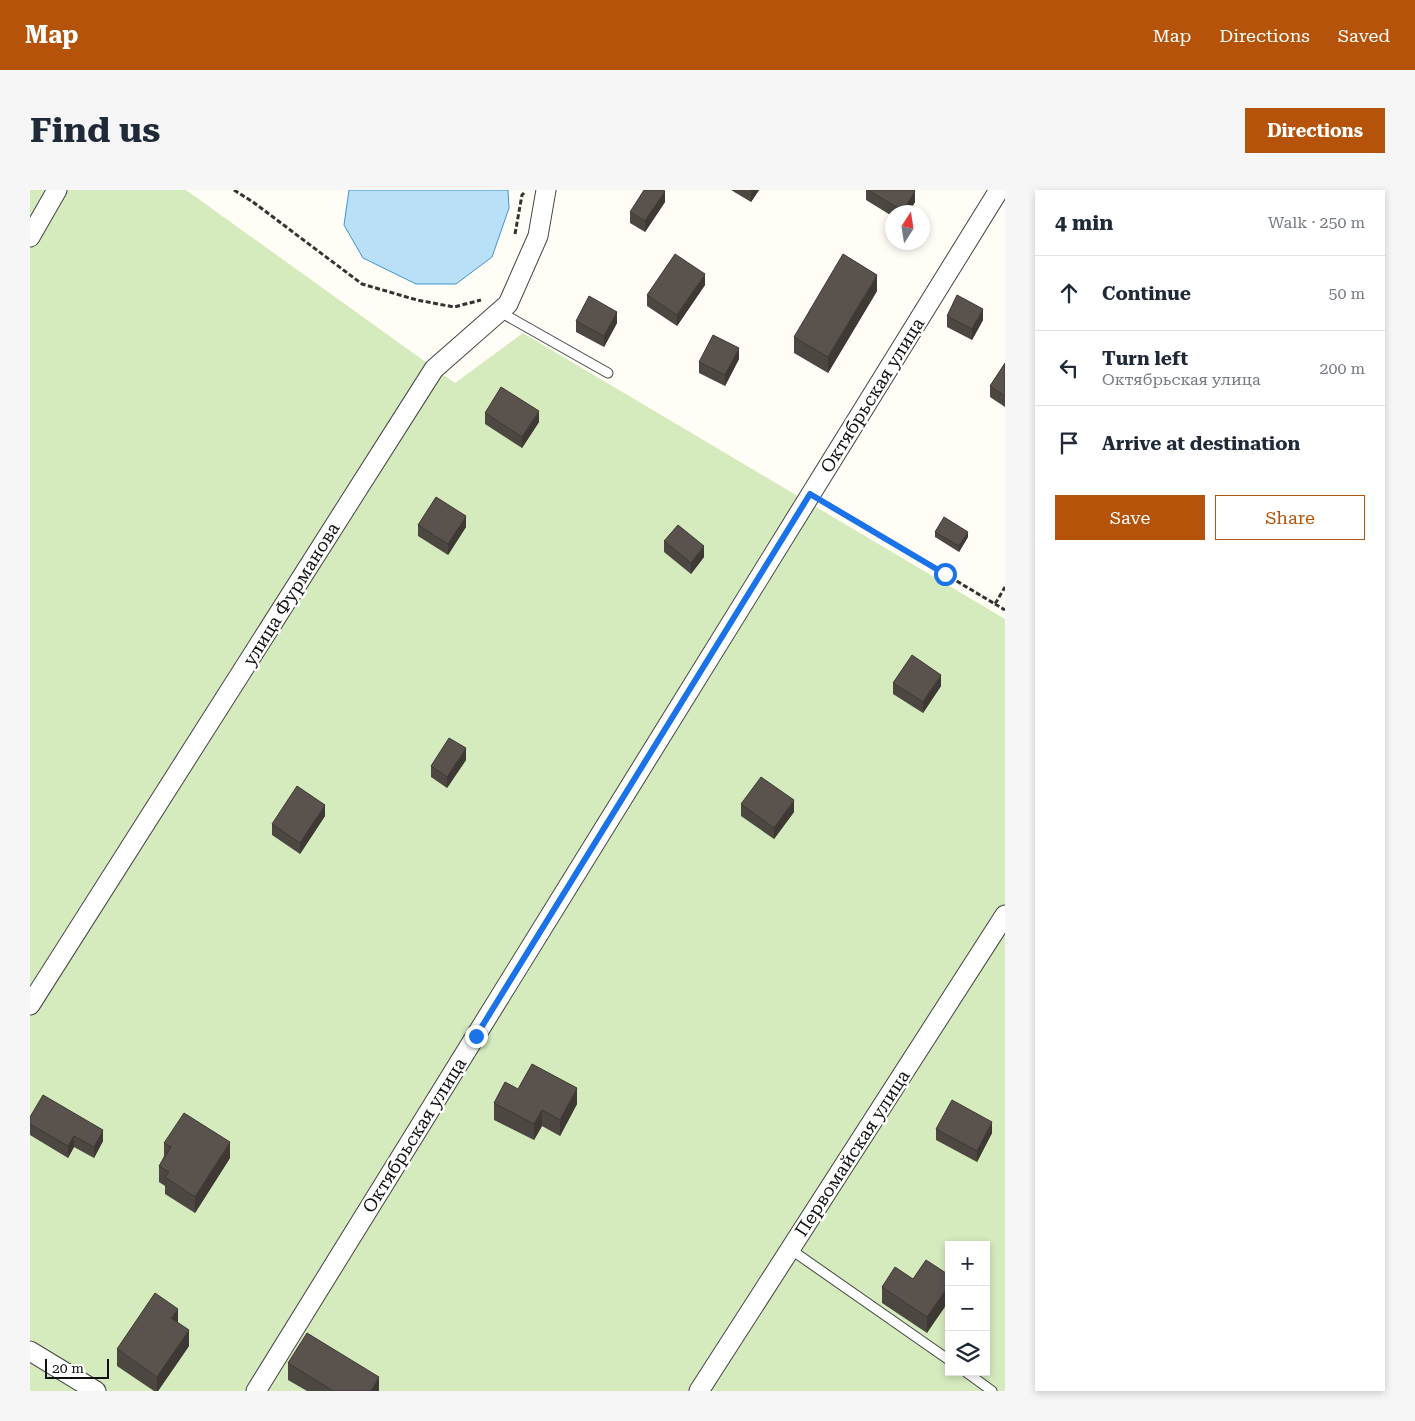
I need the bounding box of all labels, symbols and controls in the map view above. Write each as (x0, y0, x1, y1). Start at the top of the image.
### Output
text: Map (25, 21, 79, 49)
text: Map (1153, 25, 1191, 46)
text: Directions (1219, 25, 1310, 46)
text: Saved (1338, 25, 1390, 46)
button: Directions (1245, 108, 1385, 153)
text: Find us (30, 110, 160, 151)
north arrow (885, 205, 930, 250)
text: 4 min (1055, 211, 1113, 235)
text: Walk · 250 m (1268, 213, 1365, 232)
icon: ahead (1055, 279, 1083, 307)
text: Continue (1102, 282, 1191, 305)
text: 50 m (1328, 284, 1365, 303)
street label: Октябрьская улица (816, 314, 928, 476)
text: Turn left (1102, 347, 1188, 370)
icon: left (1055, 354, 1083, 382)
text: 200 m (1319, 359, 1365, 378)
text: Октябрьская улица (1102, 370, 1261, 389)
icon: arrive (1055, 429, 1083, 457)
text: Arrive at destination (1102, 432, 1300, 455)
button: Save (1055, 495, 1205, 540)
button: Share (1215, 495, 1365, 540)
street label: улица Фурманова (238, 518, 344, 669)
route start (934, 563, 957, 586)
route end (465, 1025, 488, 1048)
street label: Октябрьская улица (358, 1054, 470, 1216)
street label: Первомайская улица (790, 1066, 914, 1240)
map controls (945, 1241, 990, 1376)
button: + (945, 1241, 990, 1286)
button: − (945, 1286, 990, 1331)
button: layers (945, 1331, 990, 1376)
scale bar (45, 1356, 109, 1379)
text: 20 m (52, 1360, 84, 1376)

